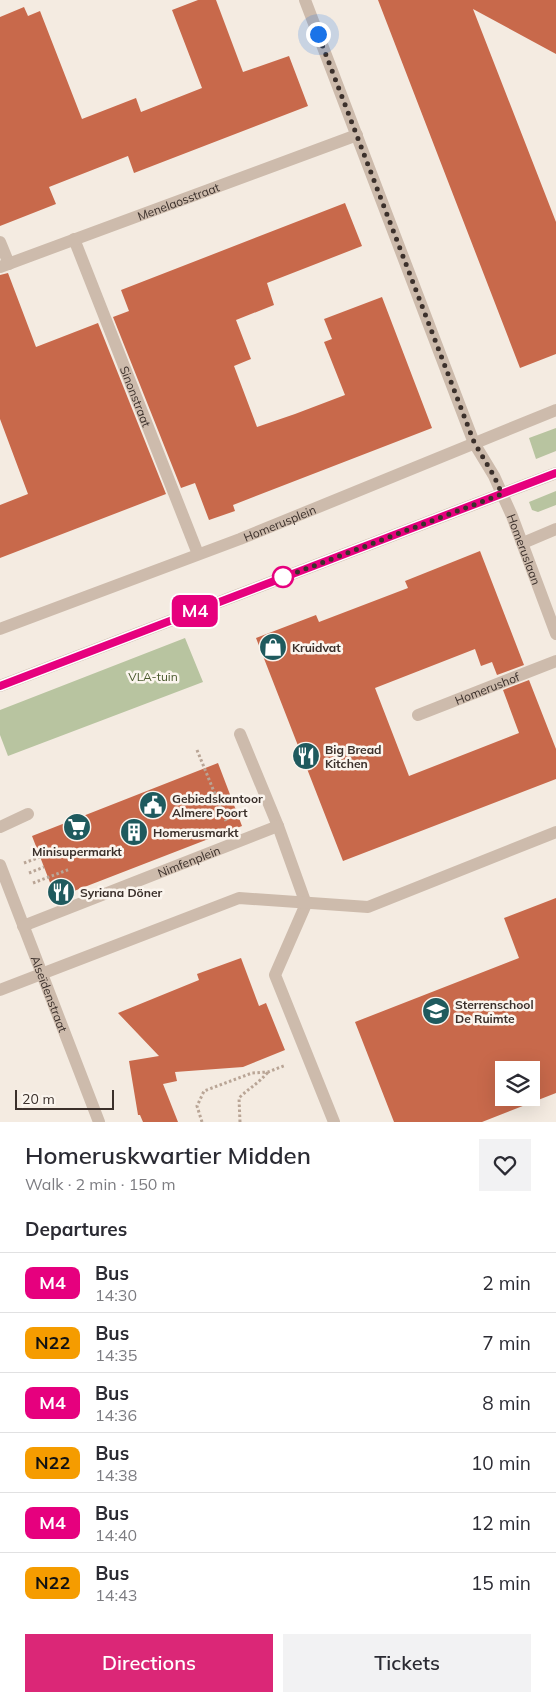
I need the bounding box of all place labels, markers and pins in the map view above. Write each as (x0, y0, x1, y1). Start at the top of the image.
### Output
unlabelled marker (272, 566, 294, 588)
shop icon: Kruidvat (258, 632, 288, 662)
place label: Kruidvat (292, 640, 341, 655)
restaurant icon: Big Bread Kitchen (291, 741, 321, 771)
place label: Big Bread Kitchen (325, 742, 382, 771)
public building icon: Gebiedskantoor Almere Poort (138, 790, 168, 820)
place label: Gebiedskantoor Almere Poort (172, 791, 263, 820)
supermarket icon: Minisupermarkt (62, 812, 92, 842)
building icon: Homerusmarkt (119, 817, 149, 847)
place label: Homerusmarkt (153, 825, 239, 840)
place label: Minisupermarkt (32, 844, 122, 859)
restaurant icon: Syriana Döner (46, 877, 76, 907)
place label: Syriana Döner (80, 885, 162, 900)
school or university icon: Sterrenschool De Ruimte (421, 996, 451, 1026)
place label: Sterrenschool De Ruimte (455, 997, 534, 1026)

